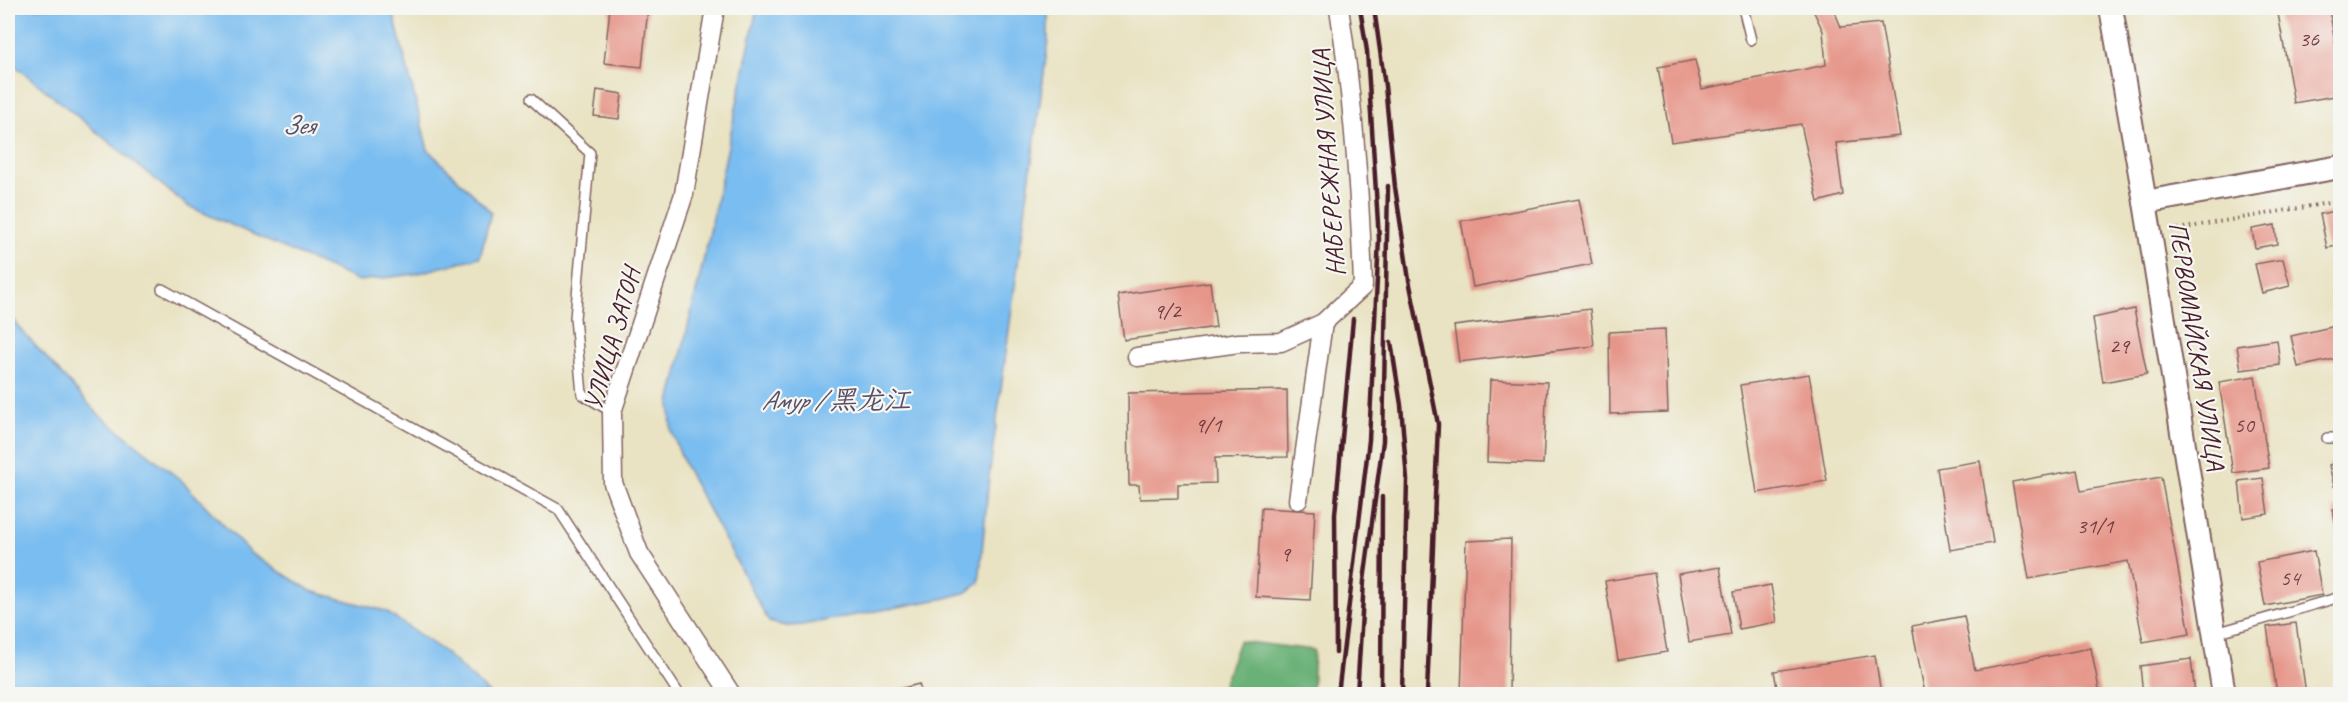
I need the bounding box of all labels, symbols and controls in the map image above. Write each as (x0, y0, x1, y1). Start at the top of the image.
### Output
house number: 36 (2299, 25, 2320, 53)
street label: НАБЕРЕЖНАЯ УЛИЦА (1304, 47, 1352, 278)
water label: Зея (282, 108, 319, 142)
street label: ПЕРВОМАЙСКАЯ УЛИЦА (2161, 220, 2233, 473)
street label: УЛИЦА ЗАТОН (576, 260, 649, 414)
house number: 9/2 (1153, 297, 1183, 325)
house number: 29 (2109, 332, 2131, 360)
water label: Амур / 黑龙江 (761, 383, 912, 417)
house number: 9/1 (1194, 411, 1223, 439)
house number: 50 (2234, 411, 2256, 439)
house number: 31/1 (2077, 512, 2115, 540)
house number: 9 (1280, 540, 1292, 568)
house number: 54 (2280, 564, 2302, 592)

